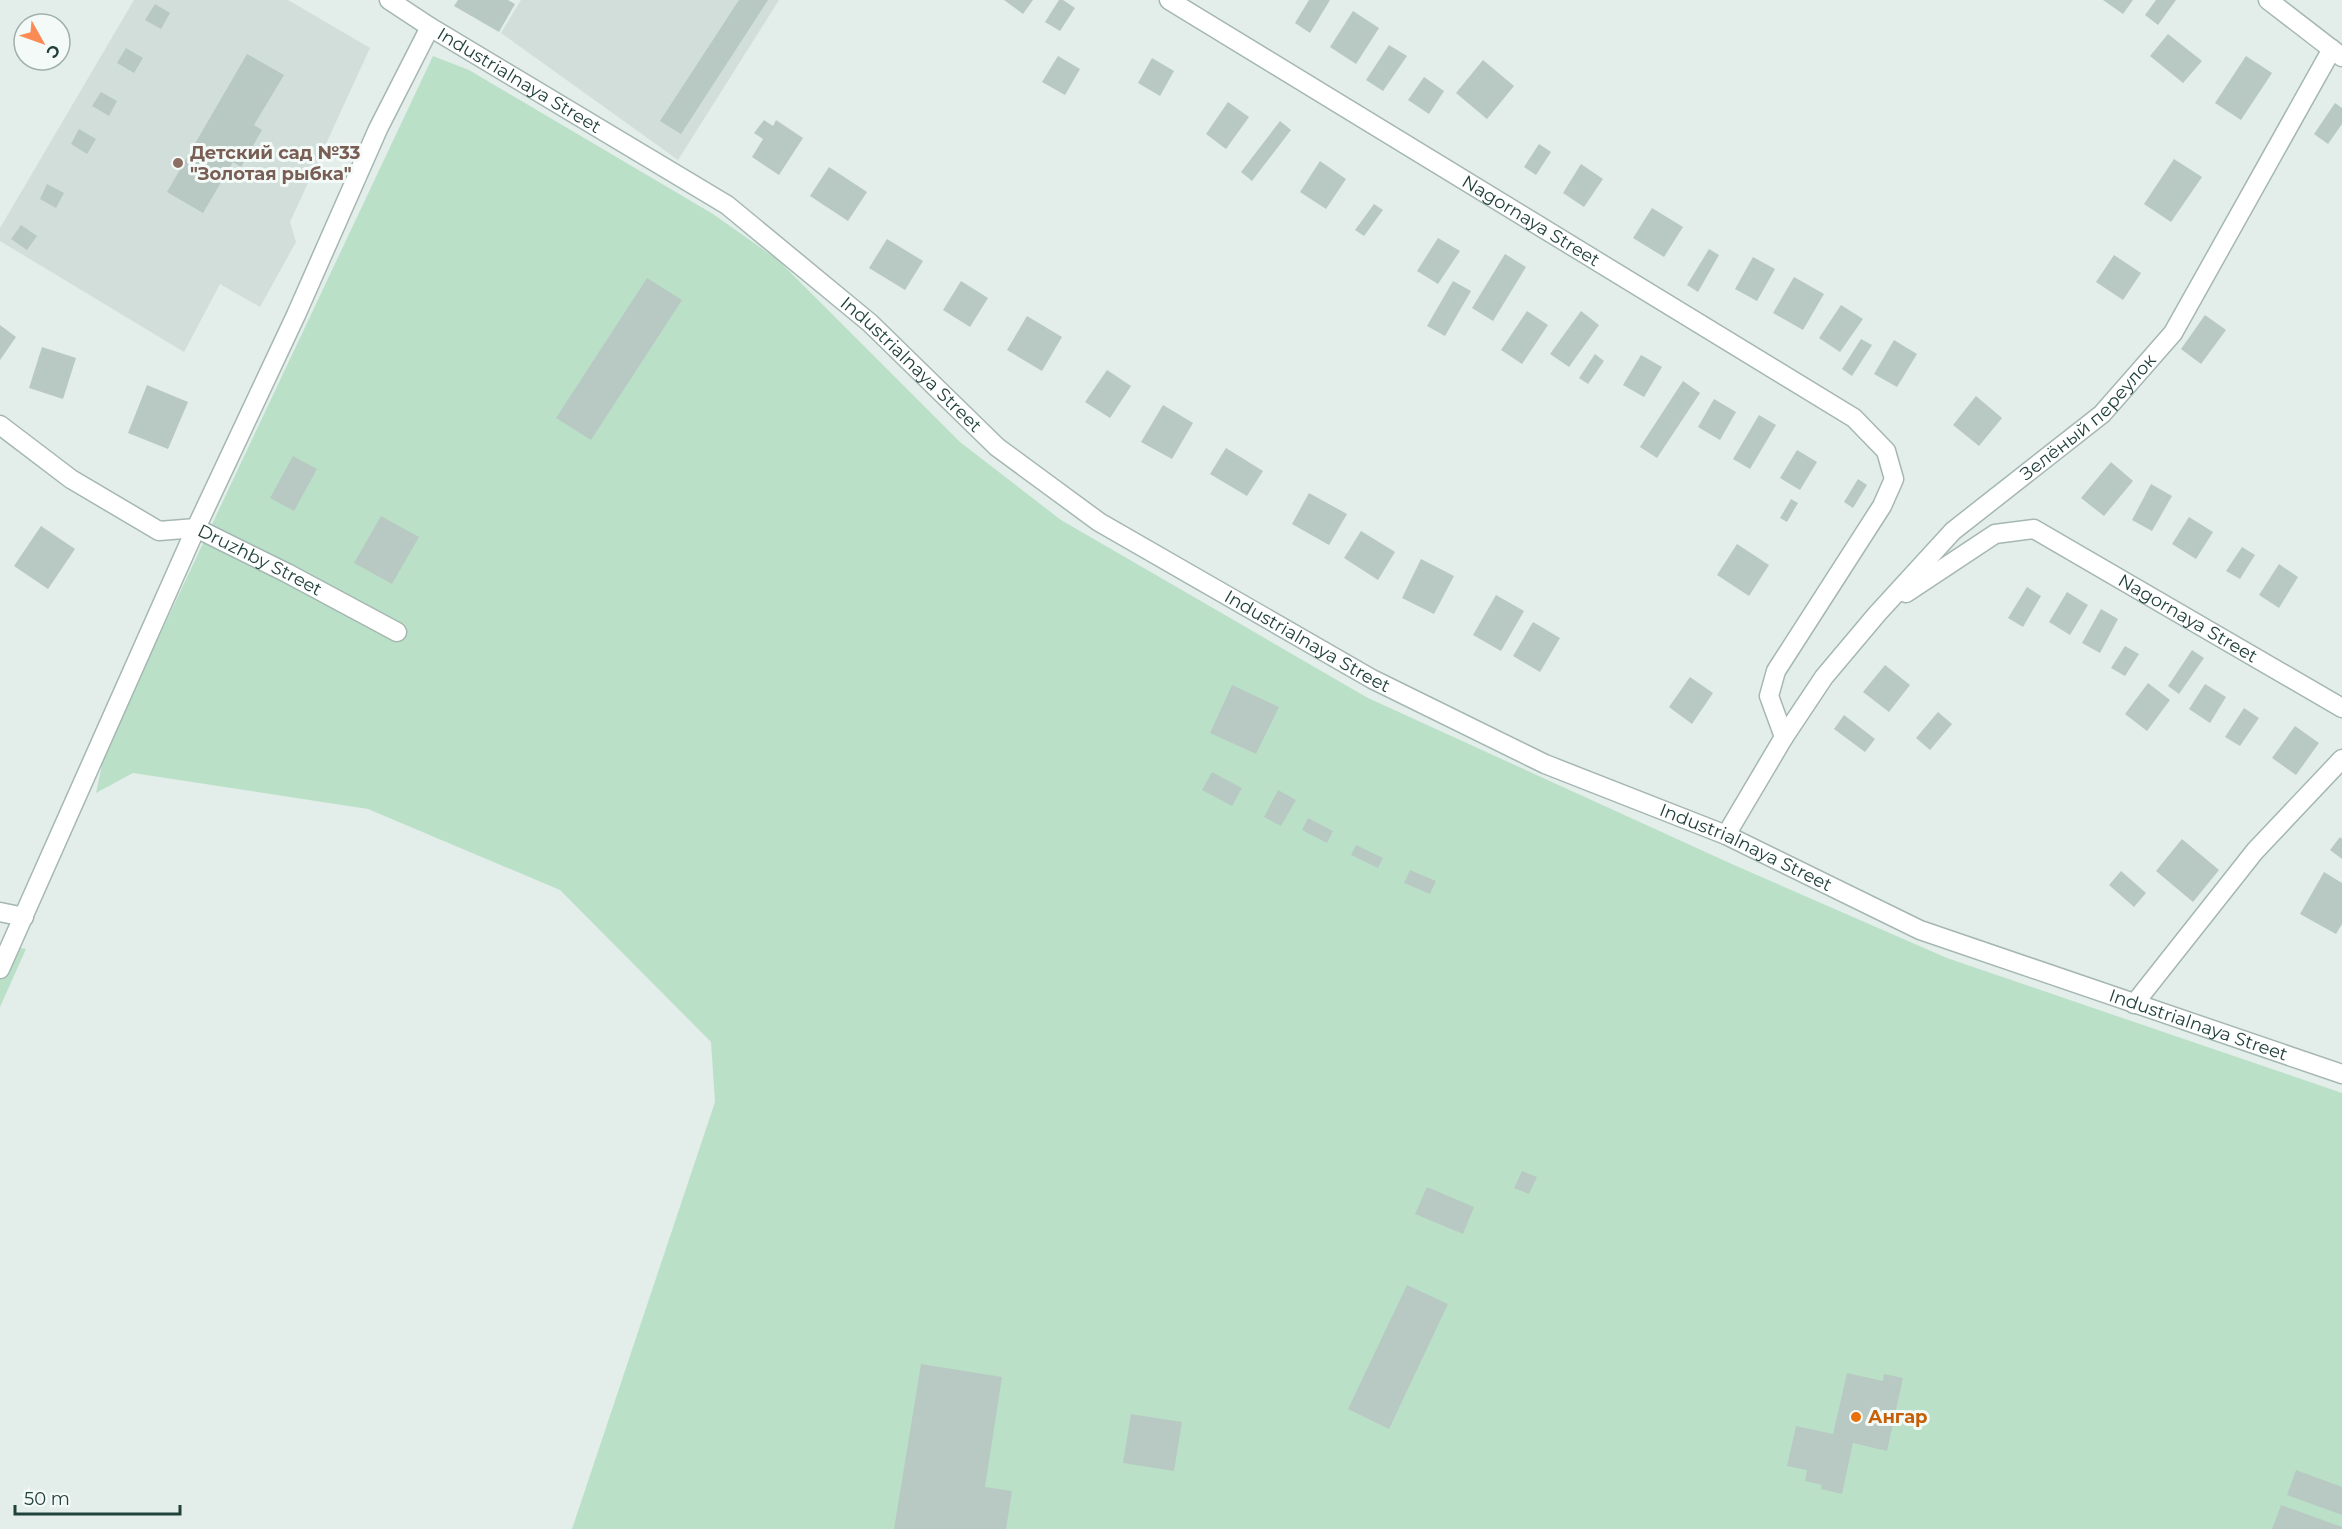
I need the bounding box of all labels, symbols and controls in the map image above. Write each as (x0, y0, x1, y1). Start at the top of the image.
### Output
north arrow (12, 12, 72, 72)
street label: Industrialnaya Street (433, 23, 605, 138)
text: С (42, 41, 64, 62)
place label: Детский сад №33 "Золотая рыбка" (190, 142, 361, 185)
marker: Детский сад №33 "Золотая рыбка" (171, 156, 185, 170)
street label: Nagornaya Street (1458, 170, 1604, 271)
street label: Industrialnaya Street (836, 292, 986, 437)
street label: Зелёный переулок (2016, 349, 2161, 485)
street label: Druzhby Street (194, 520, 326, 601)
street label: Nagornaya Street (2114, 569, 2261, 668)
street label: Industrialnaya Street (1221, 586, 1394, 697)
street label: Industrialnaya Street (1656, 799, 1836, 896)
street label: Industrialnaya Street (2106, 984, 2290, 1066)
place label: Ангар (1868, 1406, 1928, 1428)
marker: Ангар (1849, 1410, 1863, 1424)
scale bar (15, 1478, 180, 1516)
text: 50 m (24, 1488, 70, 1510)

